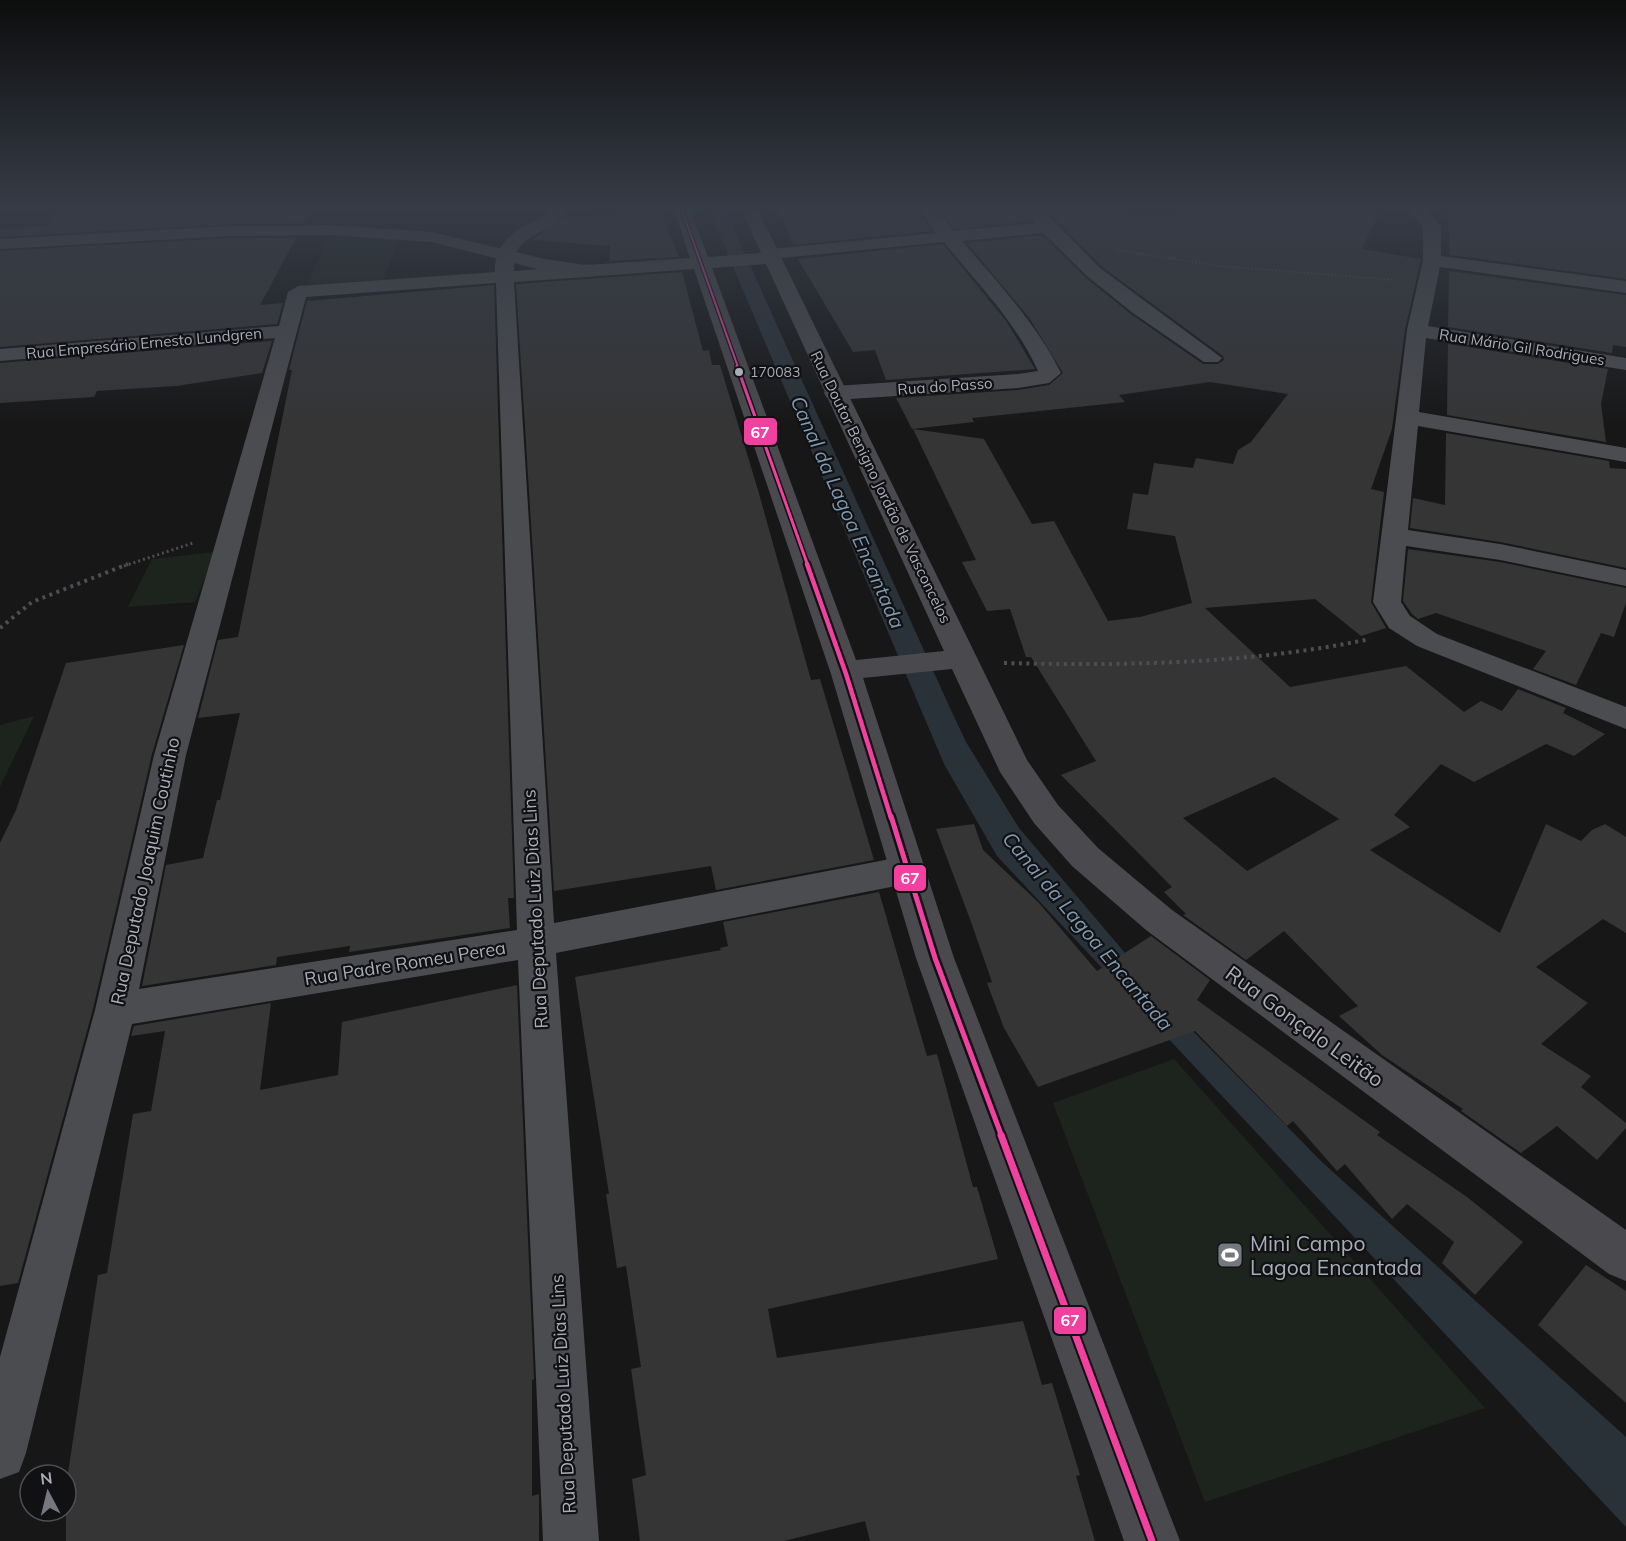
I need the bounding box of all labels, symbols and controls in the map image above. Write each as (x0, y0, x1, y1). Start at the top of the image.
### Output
street label: Rua Empresário Ernesto Lundgren (25, 323, 263, 363)
street label: Rua Mário Gil Rodrigues (1438, 325, 1606, 369)
street label: Rua Doutor Benigno Jordão de Vasconcelos (807, 348, 955, 626)
place label: 170083 (750, 363, 800, 381)
marker: 170083 (733, 366, 745, 378)
street label: Rua do Passo (897, 373, 993, 399)
water label: Canal da Lagoa Encantada (785, 392, 911, 632)
line badge: 67 (743, 417, 778, 446)
text: 67 (750, 422, 770, 442)
street label: Rua Deputado Joaquim Coutinho (105, 735, 185, 1007)
street label: Rua Deputado Luiz Dias Lins (517, 789, 553, 1029)
water label: Canal da Lagoa Encantada (997, 826, 1179, 1036)
line badge: 67 (893, 864, 927, 892)
text: 67 (900, 868, 920, 888)
street label: Rua Padre Romeu Perea (303, 936, 507, 990)
street label: Rua Gonçalo Leitão (1221, 960, 1389, 1092)
place label: Mini Campo Lagoa Encantada (1250, 1230, 1422, 1280)
sports icon: Mini Campo Lagoa Encantada (1215, 1240, 1245, 1270)
street label: Rua Deputado Luiz Dias Lins (545, 1274, 581, 1514)
line badge: 67 (1053, 1306, 1087, 1335)
text: 67 (1060, 1310, 1080, 1330)
north arrow (18, 1463, 78, 1523)
text: N (39, 1467, 53, 1489)

